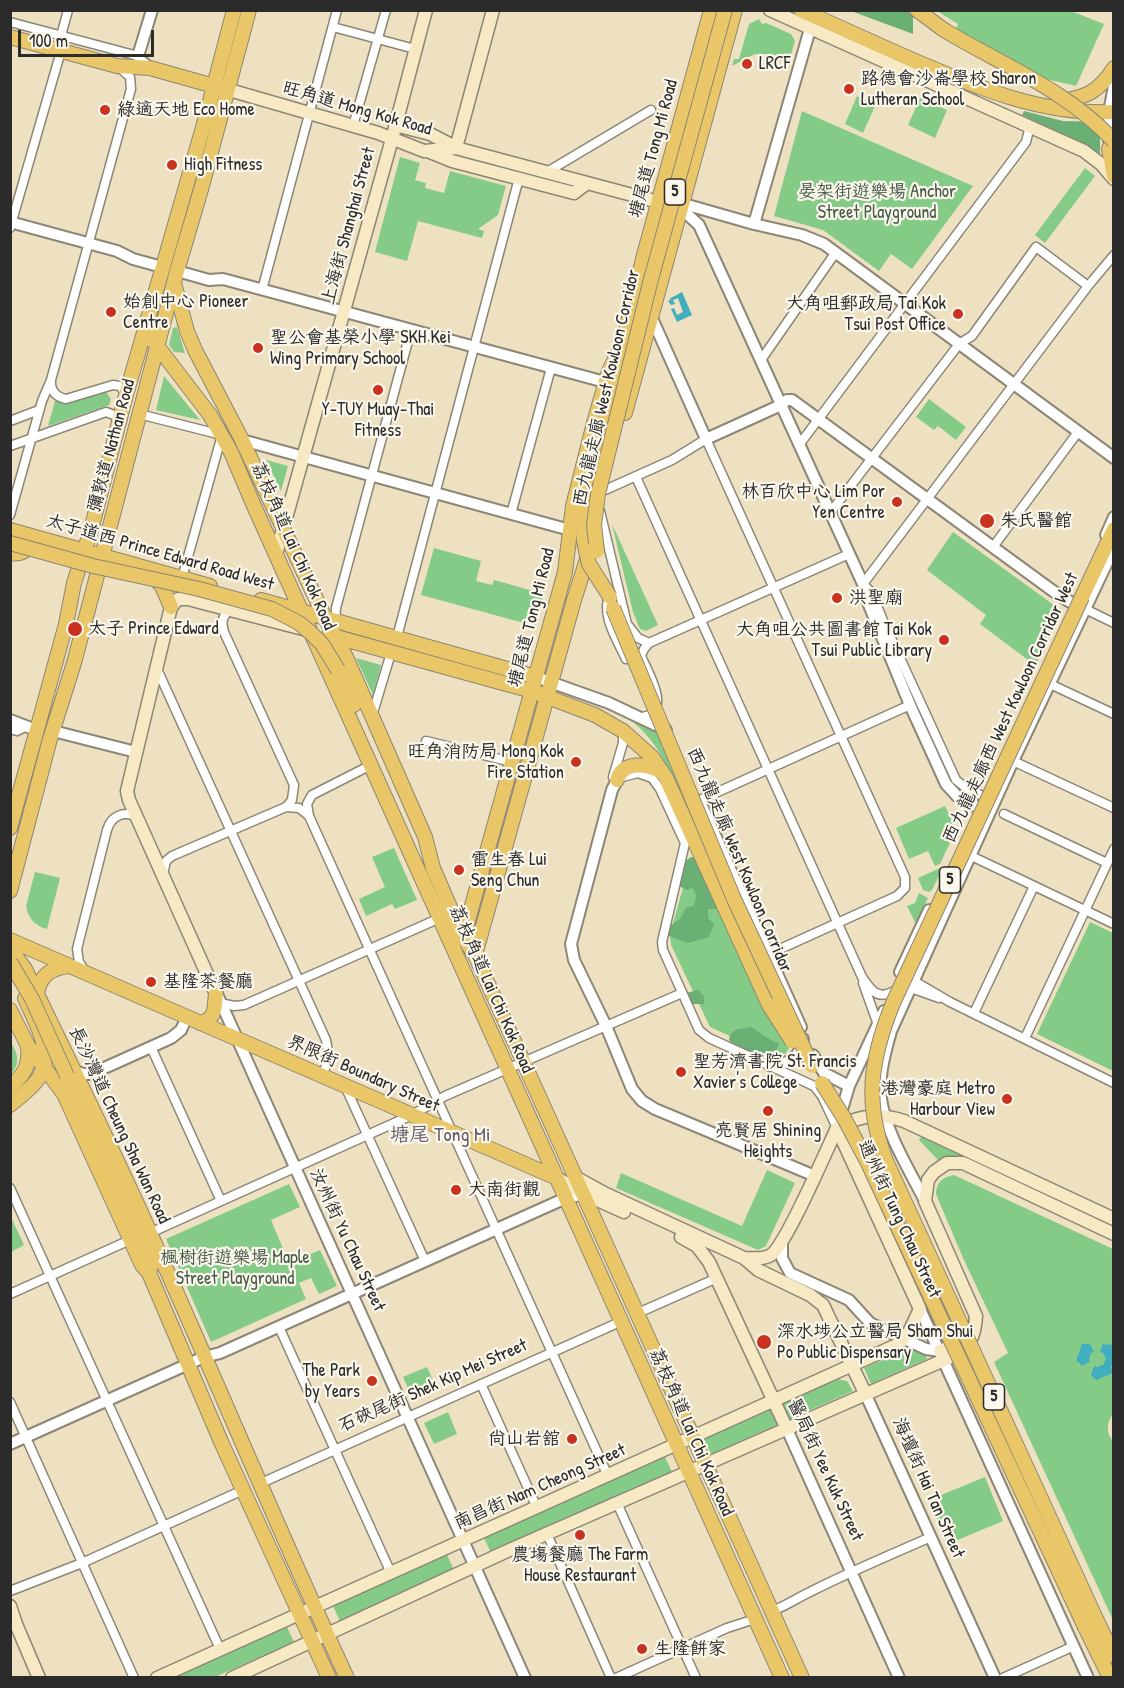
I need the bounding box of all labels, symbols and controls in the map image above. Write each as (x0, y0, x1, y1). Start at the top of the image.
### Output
scale bar (21, 18, 158, 56)
text: 100 m (29, 28, 68, 53)
place label: LRCF (759, 53, 790, 75)
marker: LRCF (740, 57, 754, 71)
place label: 路德會沙崙學校 Sharon Lutheran School (861, 68, 1036, 110)
street label: 旺角道 Mong Kok Road (280, 77, 434, 141)
street label: 塘尾道 Tong Mi Road (625, 77, 683, 221)
marker: 路德會沙崙學校 Sharon Lutheran School (842, 82, 856, 96)
place label: 綠適天地 Eco Home (117, 99, 255, 121)
marker: 綠適天地 Eco Home (98, 103, 112, 117)
street label: 上海街 Shanghai Street (318, 145, 380, 307)
place label: High Fitness (184, 154, 262, 176)
marker: High Fitness (165, 158, 179, 172)
road number: 5 (664, 179, 686, 205)
park label: 晏架街遊樂場 Anchor Street Playground (798, 181, 956, 224)
street label: 西九龍走廊 West Kowloon Corridor (569, 267, 645, 509)
place label: 始創中心 Pioneer Centre (123, 291, 248, 334)
place label: 大角咀郵政局 Tai Kok Tsui Post Office (786, 293, 946, 336)
marker: 始創中心 Pioneer Centre (104, 305, 118, 319)
marker: 大角咀郵政局 Tai Kok Tsui Post Office (951, 307, 965, 321)
place label: 聖公會基榮小學 SKH Kei Wing Primary School (270, 327, 451, 370)
marker: 聖公會基榮小學 SKH Kei Wing Primary School (251, 341, 265, 355)
street label: 彌敦道 Nathan Road (84, 377, 140, 515)
marker: Y-TUY Muay-Thai Fitness (371, 383, 385, 397)
place label: Y-TUY Muay-Thai Fitness (322, 399, 434, 442)
street label: 荔枝角道 Lai Chi Kok Road (246, 459, 340, 633)
place label: 林百欣中心 Lim Por Yen Centre (741, 481, 885, 524)
marker: 林百欣中心 Lim Por Yen Centre (890, 495, 904, 509)
street label: 太子道西 Prince Edward Road West (44, 510, 276, 596)
place label: 朱氏醫館 (1000, 510, 1072, 532)
marker: 朱氏醫館 (978, 512, 996, 530)
street label: 塘尾道 Tong Mi Road (504, 546, 560, 690)
street label: 西九龍走廊西 West Kowloon Corridor West (939, 569, 1083, 847)
place label: 洪聖廟 (849, 587, 903, 609)
marker: 洪聖廟 (830, 591, 844, 605)
place label: 太子 Prince Edward (88, 618, 218, 640)
place label: 大角咀公共圖書館 Tai Kok Tsui Public Library (736, 619, 932, 662)
marker: 太子 Prince Edward (66, 620, 84, 638)
marker: 大角咀公共圖書館 Tai Kok Tsui Public Library (937, 633, 951, 647)
place label: 旺角消防局 Mong Kok Fire Station (407, 741, 564, 783)
street label: 西九龍走廊 West Kowloon Corridor (682, 744, 796, 976)
marker: 旺角消防局 Mong Kok Fire Station (569, 755, 583, 769)
place label: 雷生春 Lui Seng Chun (471, 849, 547, 892)
marker: 雷生春 Lui Seng Chun (452, 863, 466, 877)
road number: 5 (940, 867, 960, 893)
street label: 荔枝角道 Lai Chi Kok Road (444, 902, 538, 1076)
place label: 基隆茶餐廳 (163, 971, 253, 993)
marker: 基隆茶餐廳 (144, 975, 158, 989)
street label: 長沙灣道 Cheung Sha Wan Road (64, 1023, 174, 1227)
street label: 界限街 Boundary Street (283, 1031, 443, 1117)
place label: 聖芳濟書院 St. Francis Xavier's College (693, 1051, 856, 1094)
marker: 聖芳濟書院 St. Francis Xavier's College (674, 1065, 688, 1079)
place label: 港灣豪庭 Metro Harbour View (881, 1078, 995, 1120)
marker: 港灣豪庭 Metro Harbour View (1000, 1092, 1014, 1106)
marker: 亮賢居 Shining Heights (761, 1104, 775, 1118)
place label: 亮賢居 Shining Heights (715, 1120, 821, 1162)
district label: 塘尾 Tong Mi (390, 1124, 490, 1148)
street label: 通州街 Tung Chau Street (853, 1137, 945, 1301)
street label: 汝州街 Yu Chau Street (304, 1165, 390, 1315)
place label: 大南街觀 (468, 1179, 540, 1201)
marker: 大南街觀 (449, 1183, 463, 1197)
park label: 楓樹街遊樂場 Maple Street Playground (160, 1247, 310, 1290)
place label: 深水埗公立醫局 Sham Shui Po Public Dispensary (777, 1321, 973, 1364)
marker: 深水埗公立醫局 Sham Shui Po Public Dispensary (755, 1333, 773, 1351)
street label: 石硤尾街 Shek Kip Mei Street (335, 1335, 531, 1437)
street label: 荔枝角道 Lai Chi Kok Road (644, 1345, 738, 1519)
place label: The Park by Years (303, 1360, 360, 1402)
marker: The Park by Years (365, 1374, 379, 1388)
road number: 5 (984, 1384, 1004, 1410)
street label: 醫局街 Yee Kuk Street (783, 1395, 867, 1545)
street label: 海壇街 Hai Tan Street (887, 1414, 969, 1562)
place label: 尚山岩舘 (488, 1428, 560, 1450)
marker: 尚山岩舘 (565, 1432, 579, 1446)
street label: 南昌街 Nam Cheong Street (451, 1439, 629, 1535)
marker: 農塲餐廳 The Farm House Restaurant (573, 1528, 587, 1542)
place label: 農塲餐廳 The Farm House Restaurant (512, 1544, 648, 1586)
place label: 生隆餅家 (654, 1638, 726, 1660)
marker: 生隆餅家 (635, 1642, 649, 1656)

